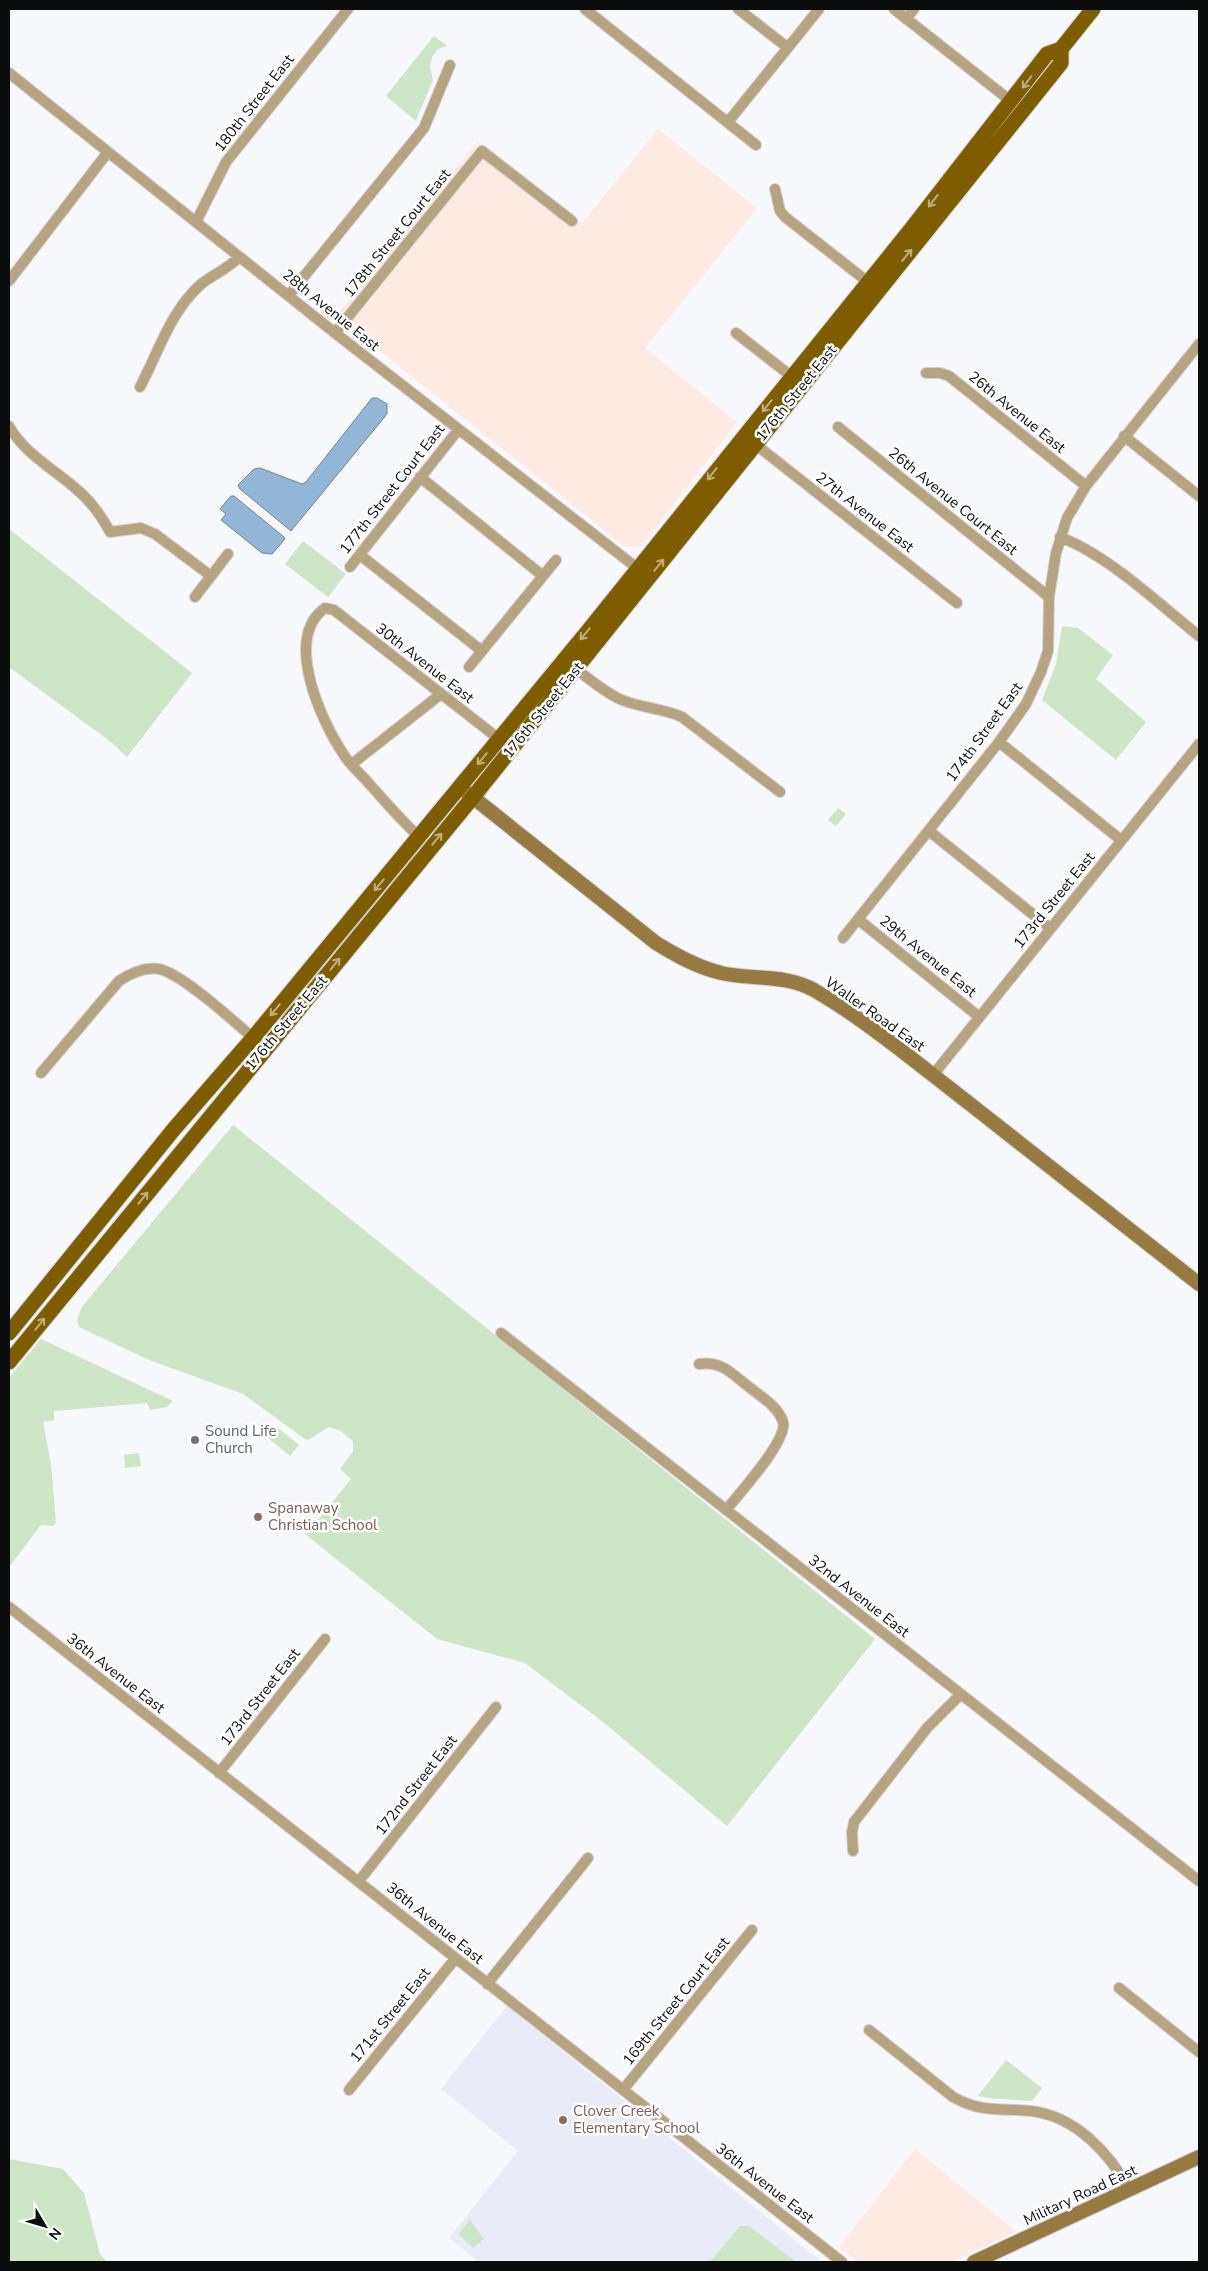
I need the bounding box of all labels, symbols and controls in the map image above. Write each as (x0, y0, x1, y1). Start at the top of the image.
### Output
street label: 180th Street East (210, 50, 299, 156)
one-way arrow (1022, 75, 1032, 89)
street label: 178th Street Court East (339, 164, 455, 301)
one-way arrow (928, 194, 939, 207)
one-way arrow (901, 249, 912, 262)
street label: 28th Avenue East (278, 265, 384, 356)
street label: 176th Street East (751, 340, 841, 445)
street label: 26th Avenue East (964, 367, 1070, 458)
one-way arrow (761, 399, 772, 412)
street label: 177th Street Court East (335, 419, 449, 558)
street label: 26th Avenue Court East (884, 443, 1022, 560)
one-way arrow (707, 467, 718, 480)
street label: 27th Avenue East (812, 467, 919, 557)
one-way arrow (653, 559, 664, 572)
street label: 30th Avenue East (372, 618, 479, 708)
one-way arrow (580, 627, 591, 640)
street label: 176th Street East (498, 657, 588, 762)
street label: 174th Street East (941, 678, 1027, 786)
one-way arrow (477, 753, 488, 766)
one-way arrow (432, 832, 443, 845)
street label: 173rd Street East (1009, 847, 1100, 952)
one-way arrow (374, 878, 385, 891)
street label: 29th Avenue East (875, 911, 981, 1002)
one-way arrow (329, 958, 340, 971)
street label: 176th Street East (240, 971, 332, 1075)
street label: Waller Road East (821, 972, 929, 1056)
one-way arrow (270, 1003, 281, 1016)
one-way arrow (137, 1192, 148, 1205)
one-way arrow (34, 1318, 45, 1331)
place label: Sound Life Church (205, 1421, 277, 1458)
marker: Sound Life Church (189, 1434, 201, 1446)
place label: Spanaway Christian School (268, 1498, 378, 1535)
marker: Spanaway Christian School (252, 1511, 264, 1523)
street label: 32nd Avenue East (804, 1550, 914, 1642)
street label: 36th Avenue East (63, 1628, 170, 1718)
street label: 173rd Street East (216, 1644, 305, 1750)
street label: 172nd Street East (371, 1730, 462, 1839)
street label: 36th Avenue East (382, 1878, 488, 1969)
street label: 169th Street Court East (618, 1932, 734, 2069)
street label: 171st Street East (345, 1963, 435, 2067)
place label: Clover Creek Elementary School (573, 2101, 700, 2138)
marker: Clover Creek Elementary School (557, 2114, 569, 2126)
street label: 36th Avenue East (712, 2138, 819, 2228)
street label: Military Road East (1020, 2160, 1140, 2230)
north arrow (20, 2201, 70, 2251)
text: N (44, 2224, 66, 2244)

